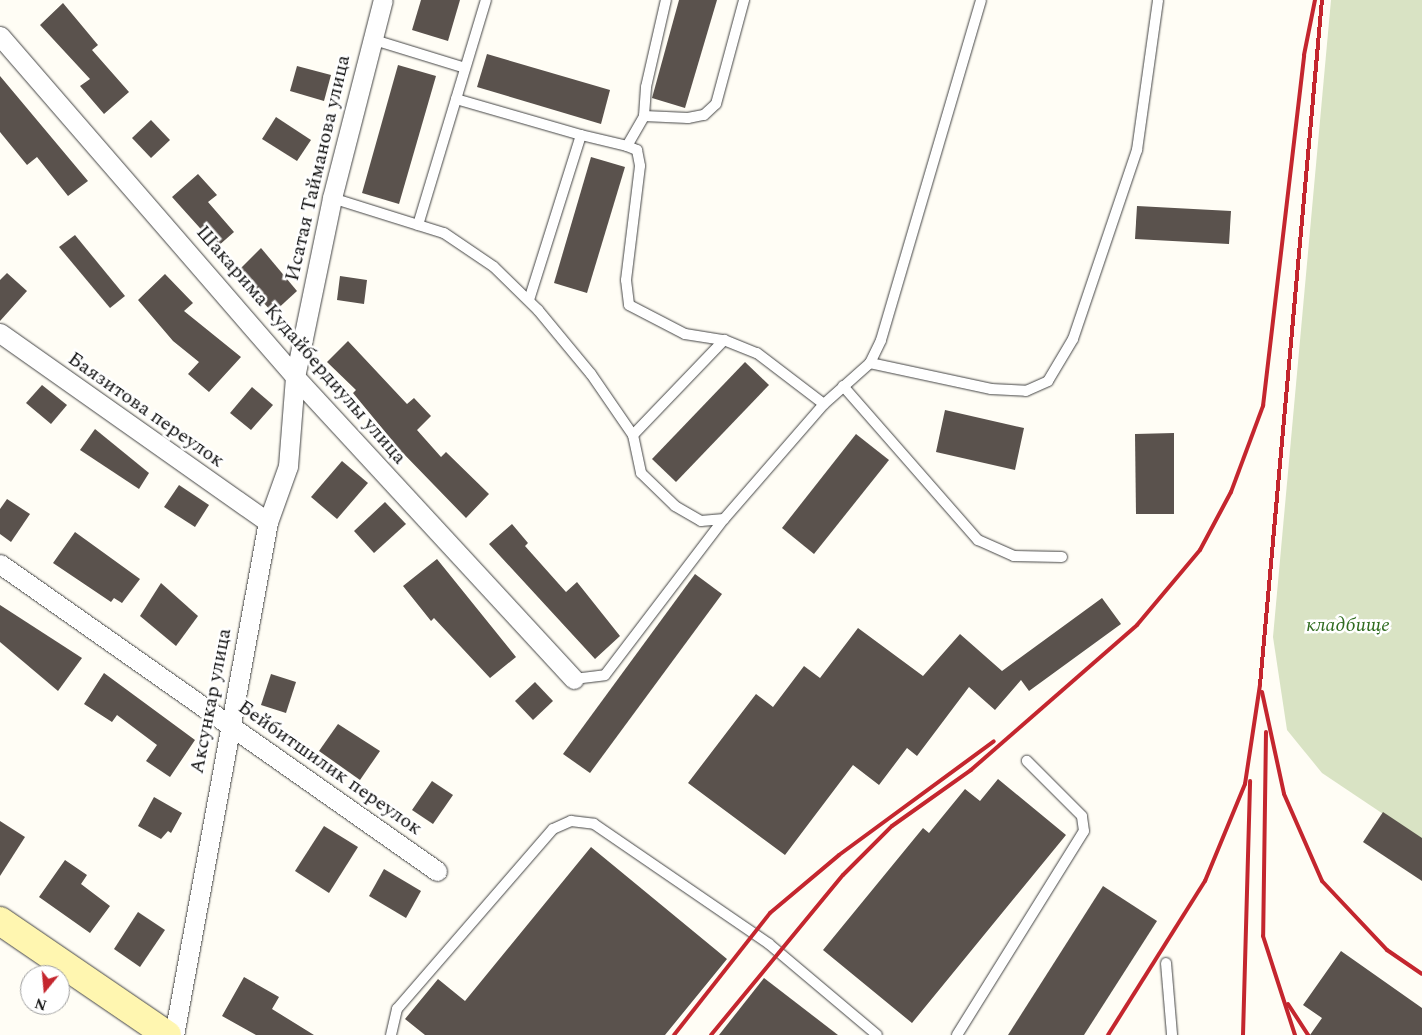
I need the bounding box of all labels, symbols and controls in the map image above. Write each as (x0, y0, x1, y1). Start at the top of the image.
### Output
street label: Исатая Тайманова улица (280, 53, 356, 283)
street label: Шакарима Кудайбердиулы улица (191, 221, 411, 469)
street label: Баязитова переулок (63, 347, 229, 473)
park label: кладбище (1306, 613, 1390, 637)
street label: Аксункар улица (185, 626, 237, 776)
street label: Бейбитшилик переулок (233, 695, 427, 841)
north arrow (20, 965, 70, 1015)
text: N (32, 992, 49, 1016)

